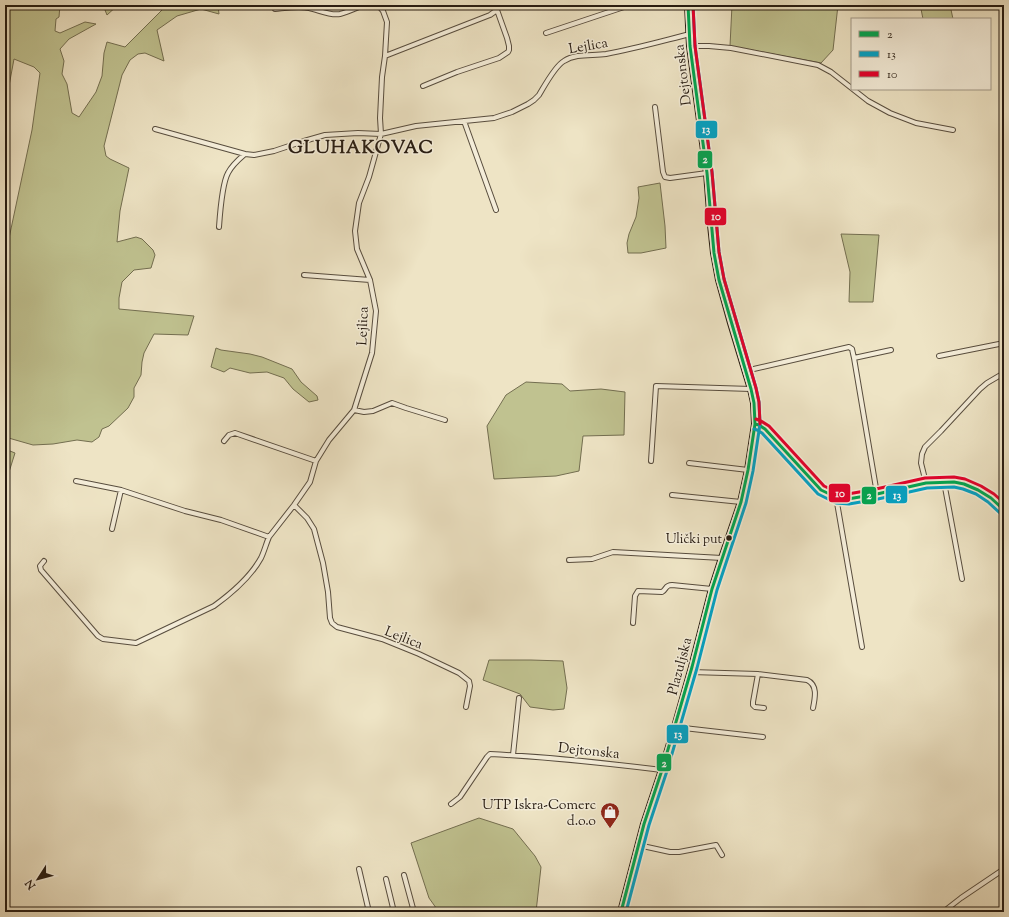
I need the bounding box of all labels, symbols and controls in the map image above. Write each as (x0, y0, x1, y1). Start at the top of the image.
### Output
legend (851, 18, 991, 90)
text: 2 (887, 26, 893, 44)
street label: Lejlica (567, 34, 610, 60)
street label: Dejtonska (670, 42, 698, 107)
text: 13 (887, 46, 896, 64)
text: 10 (887, 66, 897, 84)
line badge: 13 (695, 120, 718, 139)
text: 13 (701, 122, 711, 138)
district label: GLUHAKOVAC (288, 136, 434, 162)
line badge: 2 (697, 150, 713, 169)
text: 2 (702, 152, 708, 168)
line badge: 10 (704, 207, 727, 226)
text: 10 (710, 209, 721, 225)
street label: Lejlica (353, 306, 375, 346)
line badge: 10 (828, 483, 851, 503)
line badge: 13 (885, 485, 908, 504)
text: 10 (834, 486, 845, 502)
line badge: 2 (861, 486, 877, 505)
text: 2 (866, 488, 872, 504)
text: 13 (892, 488, 902, 504)
place label: Ulički put (666, 531, 723, 549)
marker: Ulički put (724, 533, 734, 543)
street label: Lejlica (381, 622, 426, 655)
street label: Plazuljska (664, 635, 698, 698)
line badge: 13 (666, 724, 689, 744)
text: 13 (673, 727, 683, 743)
street label: Dejtonska (557, 739, 621, 765)
line badge: 2 (656, 753, 672, 772)
text: 2 (661, 756, 667, 772)
place label: UTP Iskra-Comerc d.o.o (482, 796, 596, 832)
shop icon: UTP Iskra-Comerc d.o.o (599, 801, 621, 829)
north arrow (18, 859, 58, 899)
text: N (22, 876, 40, 893)

